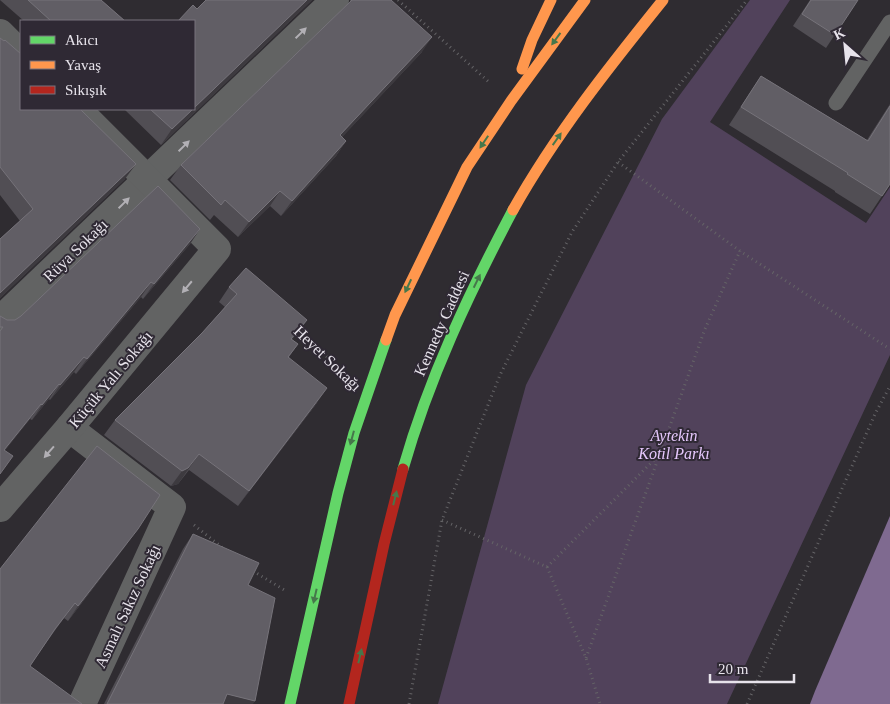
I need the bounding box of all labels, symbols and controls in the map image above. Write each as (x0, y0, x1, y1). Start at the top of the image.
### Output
legend (20, 20, 195, 110)
north arrow (820, 20, 870, 70)
text: K (831, 25, 848, 43)
one-way arrow (295, 27, 307, 39)
text: Akıcı (65, 32, 98, 48)
one-way arrow (551, 32, 561, 46)
text: Yavaş (65, 57, 101, 73)
text: Sıkışık (65, 82, 107, 98)
one-way arrow (552, 133, 562, 146)
one-way arrow (479, 135, 489, 149)
one-way arrow (177, 140, 189, 152)
one-way arrow (118, 197, 130, 209)
street label: Rüya Sokağı (40, 215, 112, 286)
street label: Kennedy Caddesi (411, 267, 473, 379)
one-way arrow (473, 274, 481, 288)
one-way arrow (404, 279, 412, 293)
one-way arrow (181, 280, 192, 293)
street label: Heyet Sokağı (290, 322, 365, 396)
street label: Küçük Yalı Sokağı (65, 327, 157, 432)
park label: Aytekin Kotil Parkı (637, 427, 710, 462)
one-way arrow (348, 431, 356, 446)
one-way arrow (43, 445, 55, 457)
one-way arrow (392, 490, 400, 505)
street label: Asmalı Sakız Sokağı (91, 541, 165, 671)
one-way arrow (310, 589, 318, 605)
one-way arrow (356, 649, 364, 664)
scale bar (710, 652, 794, 684)
text: 20 m (718, 661, 749, 677)

